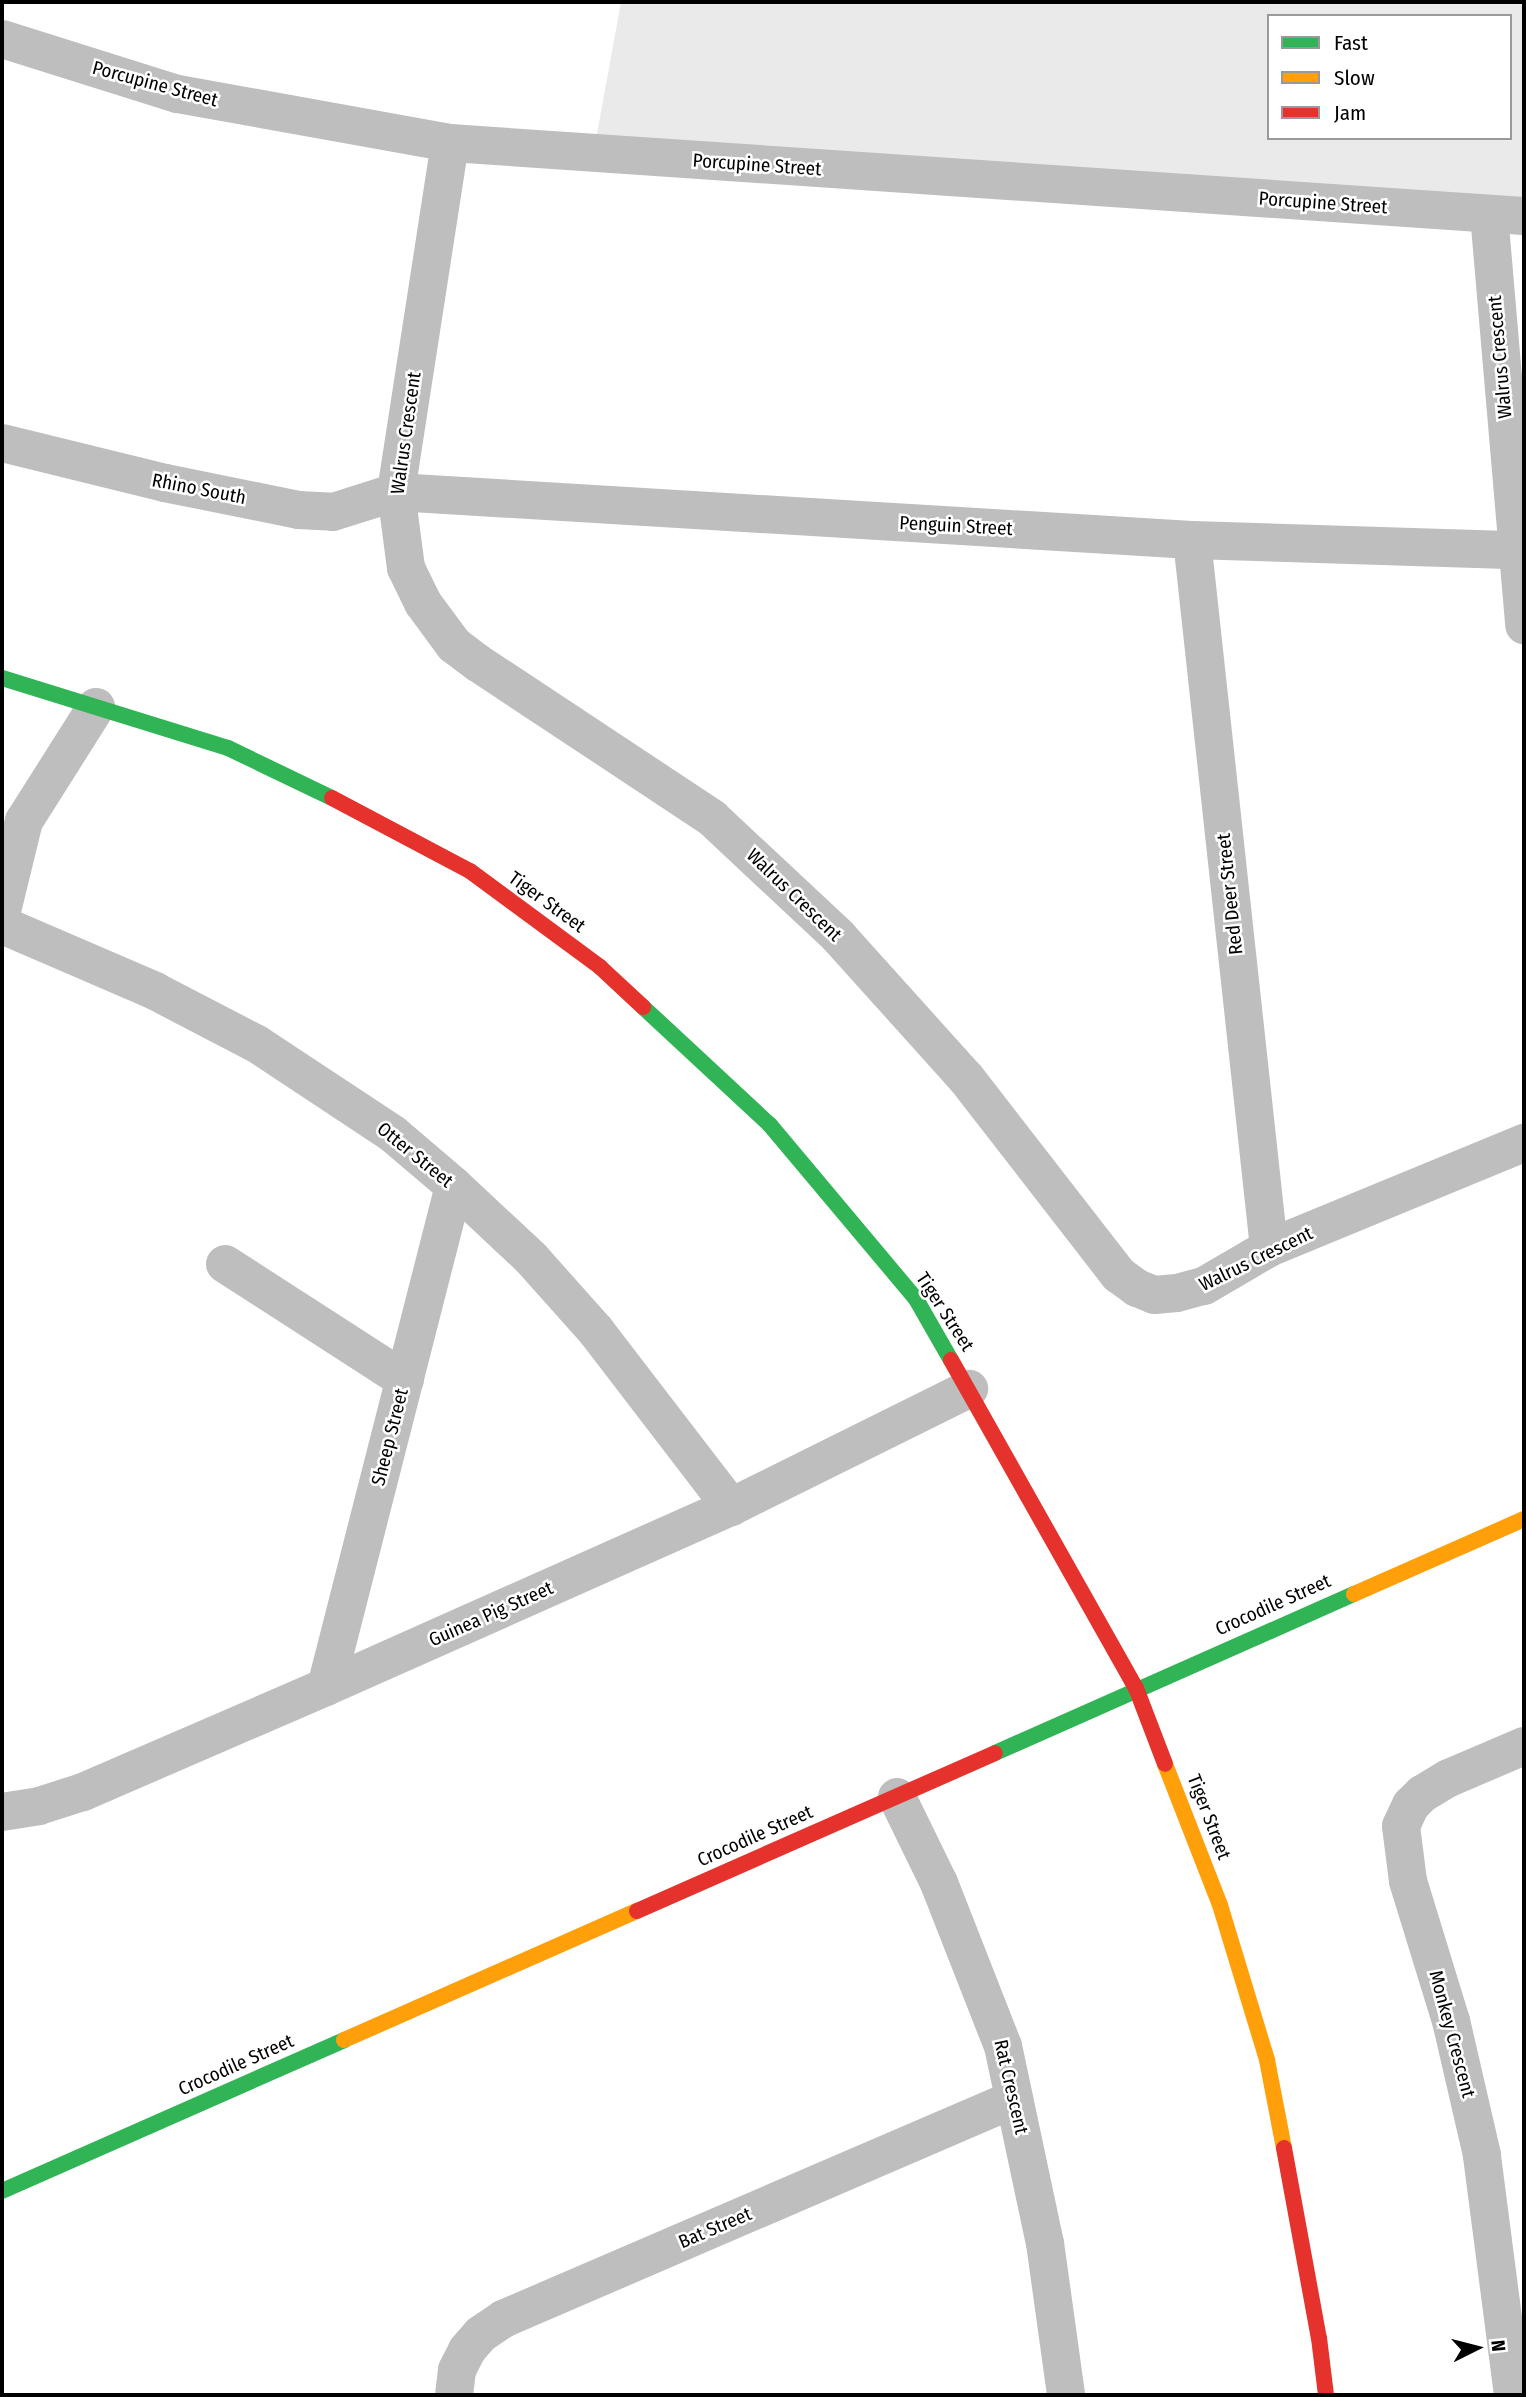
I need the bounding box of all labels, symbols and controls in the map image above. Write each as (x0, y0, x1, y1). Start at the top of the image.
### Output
legend (1267, 14, 1512, 140)
text: Fast (1334, 30, 1368, 56)
street label: Porcupine Street (90, 56, 220, 112)
text: Slow (1334, 65, 1375, 91)
text: Jam (1334, 100, 1366, 126)
street label: Porcupine Street (692, 149, 822, 181)
street label: Porcupine Street (1258, 187, 1388, 219)
street label: Walrus Crescent (1483, 295, 1517, 419)
street label: Walrus Crescent (386, 370, 426, 496)
street label: Rhino South (150, 469, 248, 509)
street label: Penguin Street (899, 512, 1013, 540)
street label: Red Deer Street (1212, 832, 1248, 956)
street label: Walrus Crescent (742, 844, 846, 946)
street label: Tiger Street (504, 866, 590, 938)
street label: Otter Street (372, 1117, 458, 1193)
street label: Walrus Crescent (1196, 1222, 1316, 1296)
street label: Tiger Street (911, 1268, 979, 1356)
street label: Sheep Street (367, 1386, 413, 1488)
street label: Crocodile Street (1212, 1569, 1334, 1641)
street label: Guinea Pig Street (425, 1576, 557, 1652)
street label: Tiger Street (1182, 1771, 1236, 1863)
street label: Crocodile Street (694, 1800, 816, 1872)
street label: Monkey Crescent (1424, 1968, 1480, 2100)
street label: Crocodile Street (175, 2029, 297, 2101)
street label: Rat Crescent (989, 2037, 1033, 2137)
street label: Bat Street (675, 2202, 755, 2254)
north arrow (1442, 2313, 1512, 2383)
text: N (1486, 2339, 1510, 2353)

